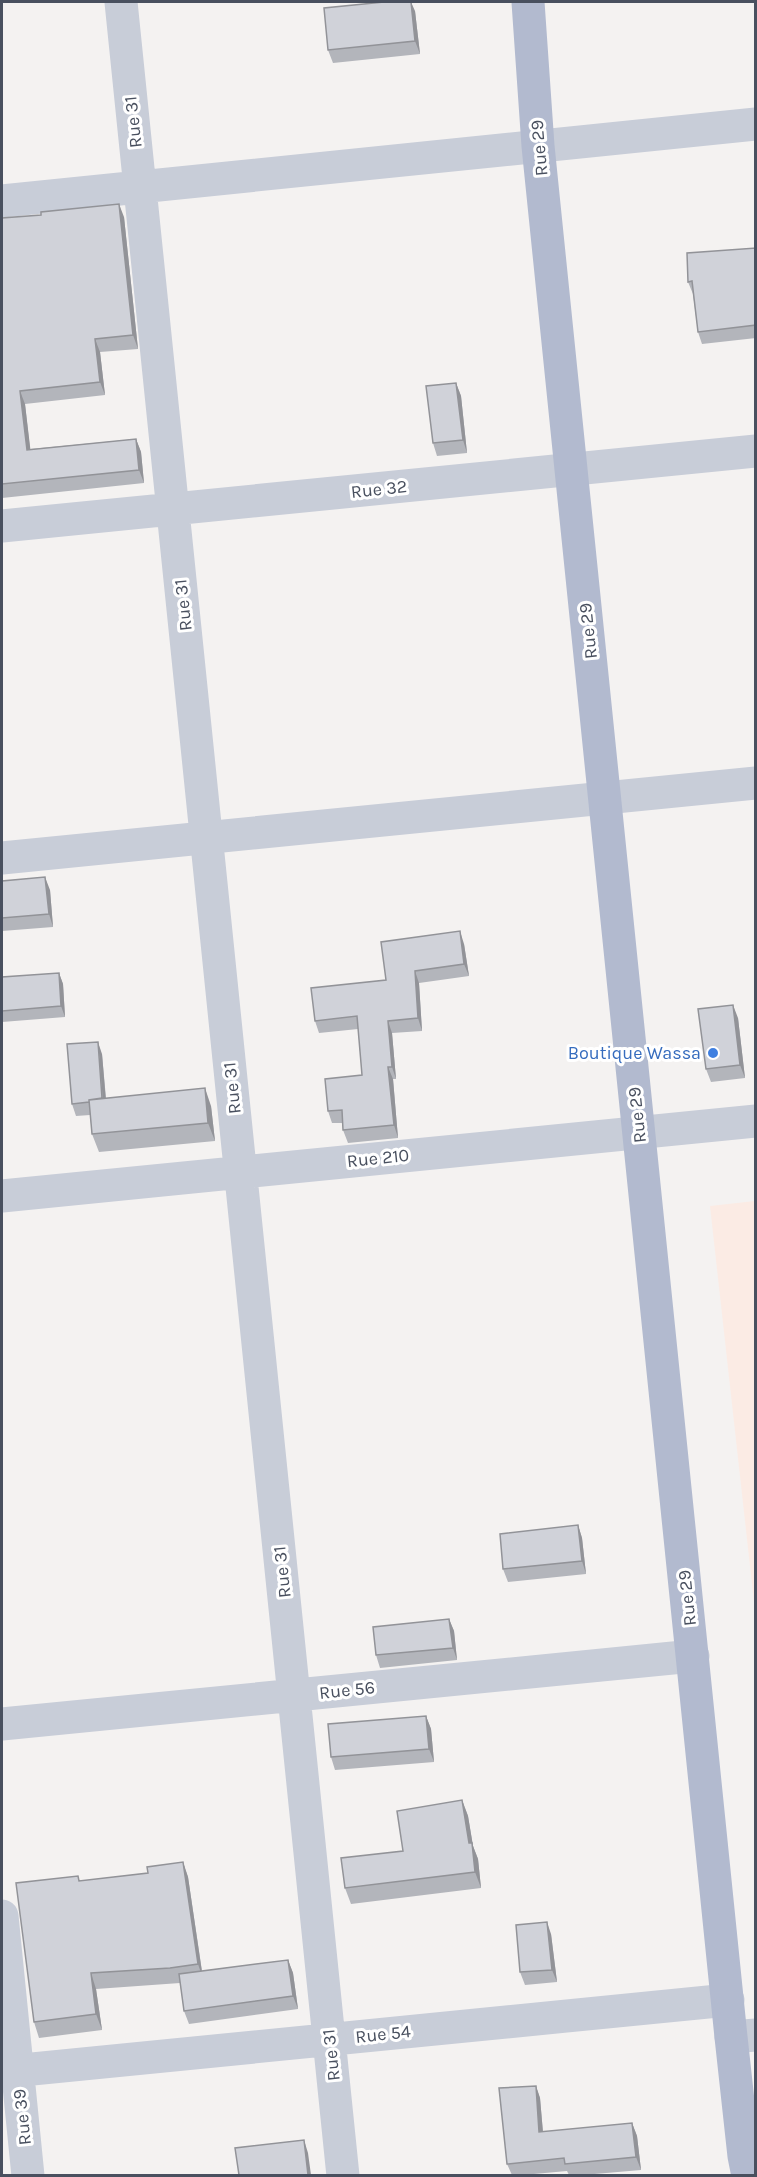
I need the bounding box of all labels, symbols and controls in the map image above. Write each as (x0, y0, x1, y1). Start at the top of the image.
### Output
street label: Rue 31 (119, 95, 147, 149)
street label: Rue 29 (526, 119, 552, 177)
street label: Rue 32 (350, 475, 408, 503)
street label: Rue 31 (169, 578, 197, 632)
street label: Rue 29 (574, 602, 602, 660)
place label: Boutique Wassa (568, 1042, 701, 1064)
marker: Boutique Wassa (706, 1046, 720, 1060)
street label: Rue 31 (218, 1061, 246, 1115)
street label: Rue 29 (623, 1086, 651, 1144)
street label: Rue 210 (346, 1144, 410, 1172)
street label: Rue 31 (268, 1545, 296, 1599)
street label: Rue 29 (673, 1569, 701, 1627)
street label: Rue 56 (318, 1676, 376, 1704)
street label: Rue 54 (354, 2020, 412, 2048)
street label: Rue 31 (317, 2028, 345, 2082)
street label: Rue 39 (8, 2088, 36, 2146)

